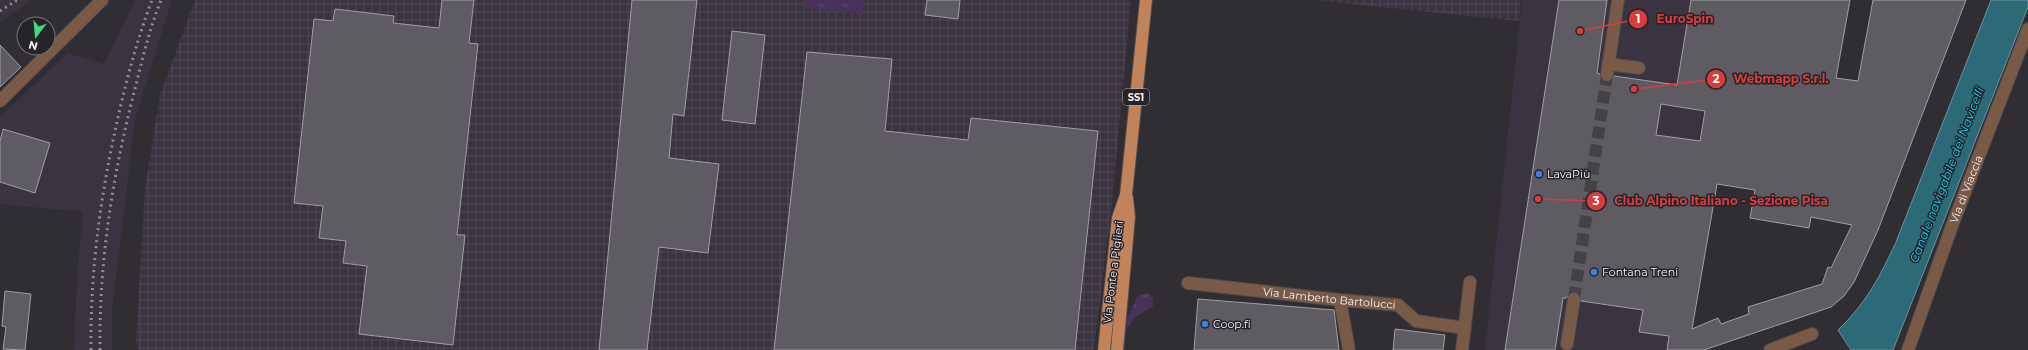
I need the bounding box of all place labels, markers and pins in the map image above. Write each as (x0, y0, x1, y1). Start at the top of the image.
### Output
callout: EuroSpin (1628, 7, 1722, 31)
callout: Webmapp S.r.l. (1706, 67, 1837, 91)
place label: LavaPiù (1547, 167, 1590, 181)
marker: LavaPiù (1534, 169, 1544, 179)
callout: Club Alpino Italiano - Sezione Pisa (1586, 189, 1835, 213)
place label: Fontana Treni (1602, 265, 1678, 279)
marker: Fontana Treni (1589, 267, 1599, 277)
place label: Coop.fi (1213, 317, 1251, 331)
marker: Coop.fi (1200, 319, 1210, 329)

